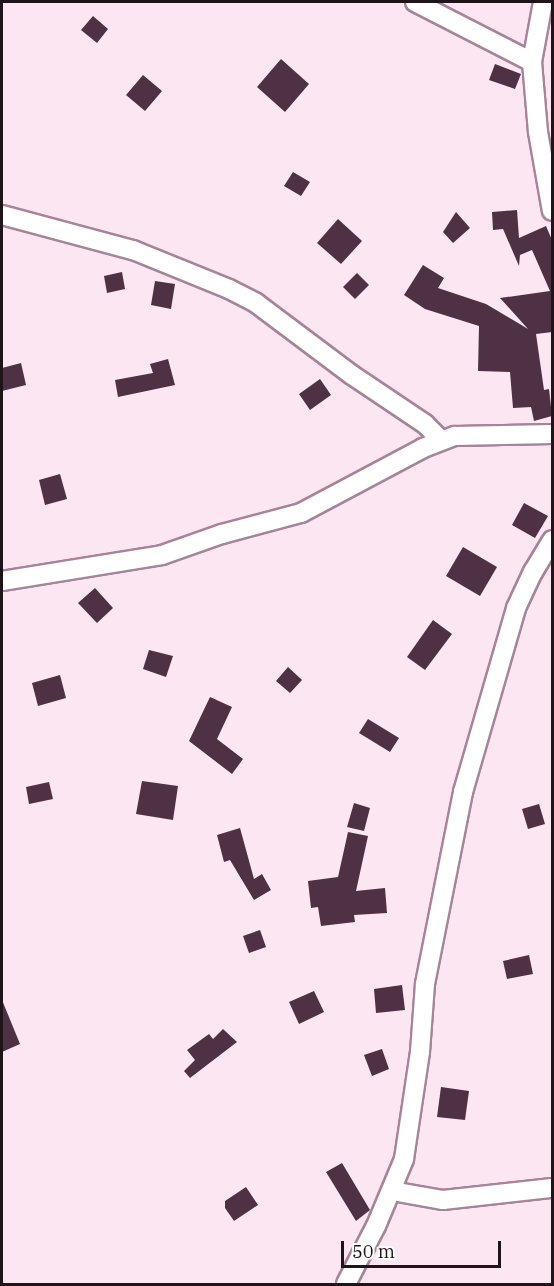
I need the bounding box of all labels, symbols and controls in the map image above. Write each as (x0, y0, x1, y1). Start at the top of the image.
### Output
scale bar (344, 1229, 504, 1267)
text: 50 m (352, 1240, 395, 1263)

